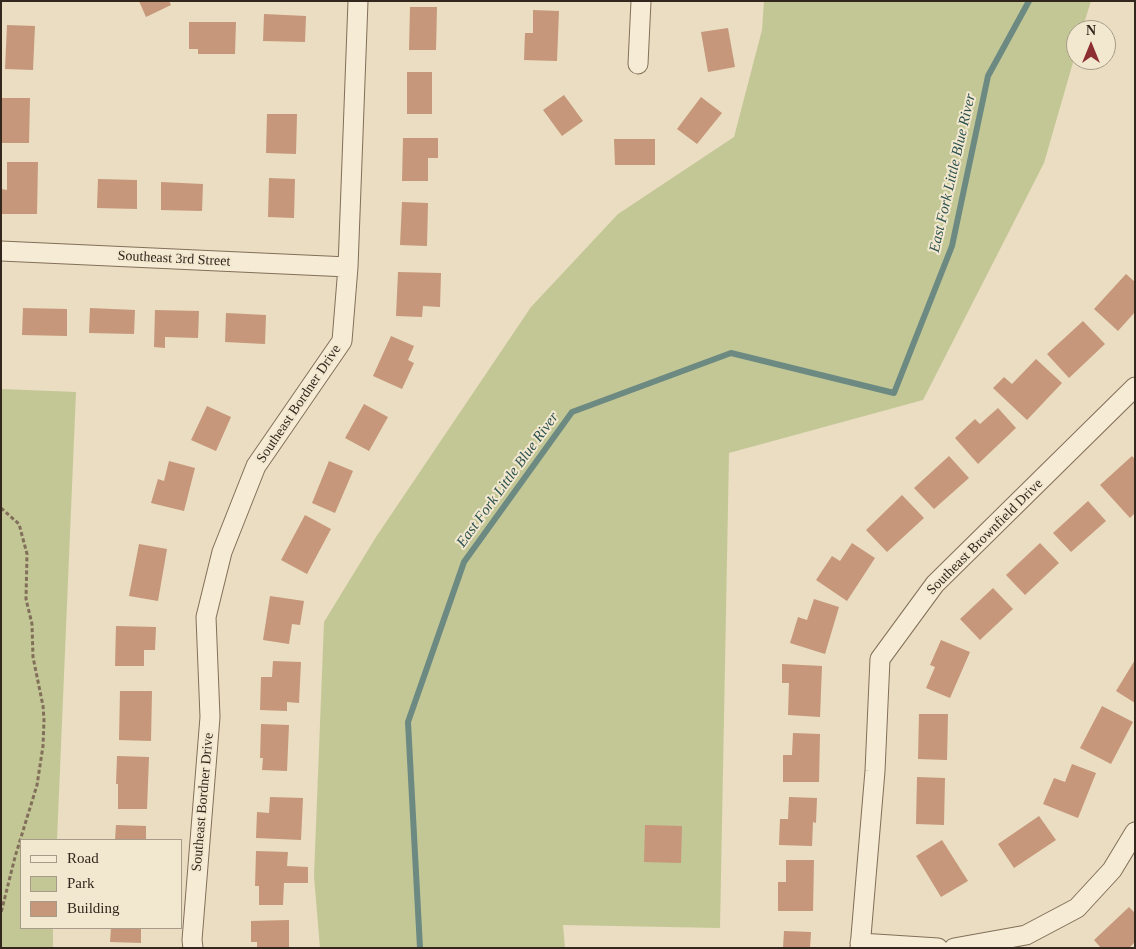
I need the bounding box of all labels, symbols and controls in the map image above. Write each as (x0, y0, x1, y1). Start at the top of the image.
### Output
north arrow (1066, 20, 1116, 70)
text: N (1086, 23, 1096, 38)
water label: East Fork Little Blue River (926, 92, 980, 254)
street label: Southeast 3rd Street (117, 248, 231, 270)
street label: Southeast Bordner Drive (253, 342, 345, 466)
water label: East Fork Little Blue River (453, 409, 563, 551)
street label: Southeast Brownfield Drive (924, 476, 1046, 598)
street label: Southeast Bordner Drive (189, 732, 217, 872)
legend (20, 839, 182, 929)
text: Road (67, 850, 99, 866)
text: Park (67, 875, 95, 891)
text: Building (67, 900, 120, 916)

